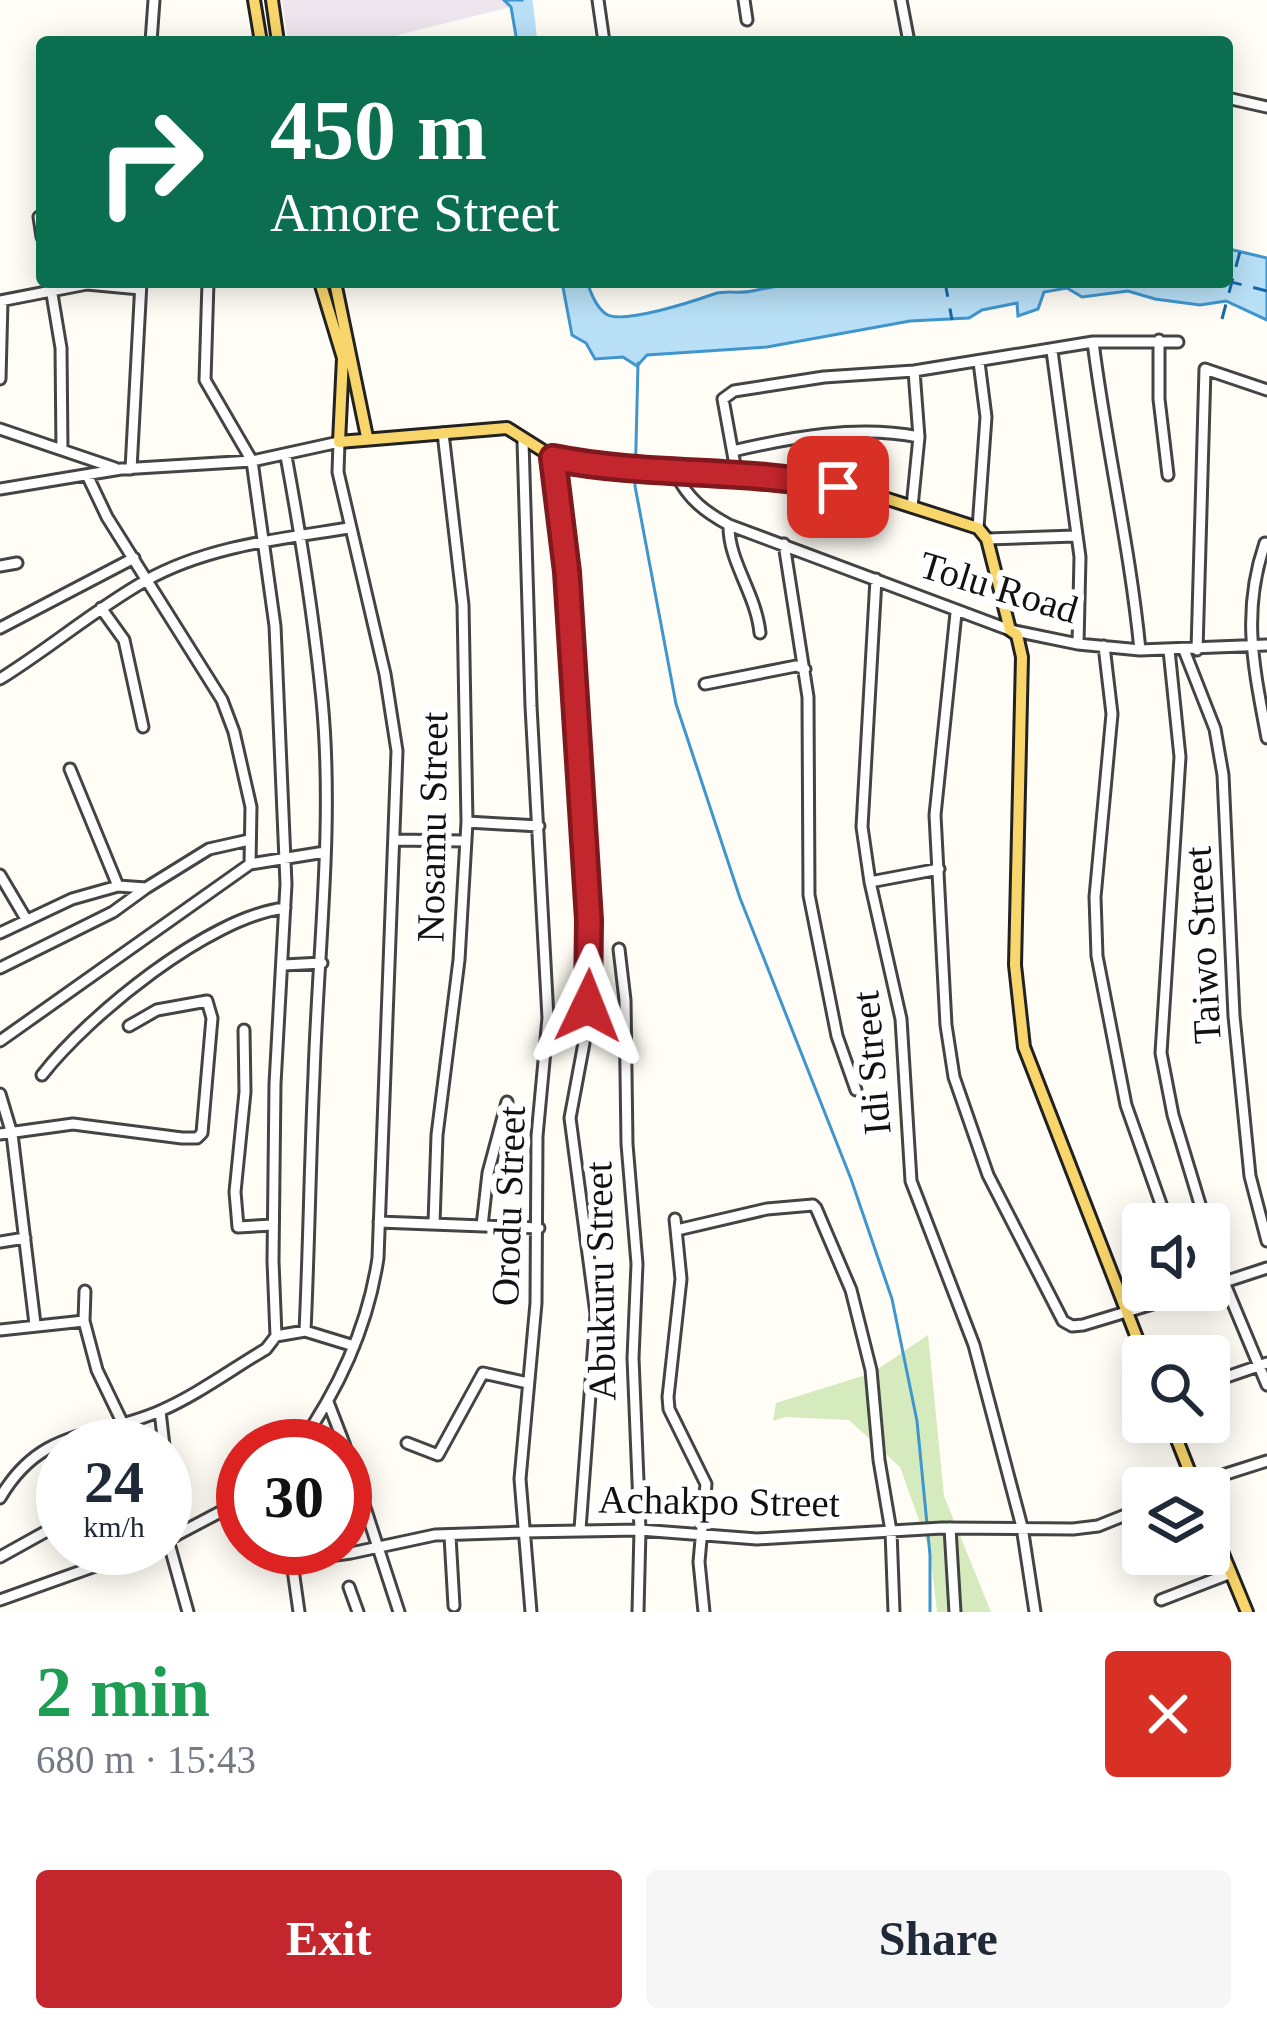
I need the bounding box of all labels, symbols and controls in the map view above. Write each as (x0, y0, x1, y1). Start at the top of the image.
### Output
icon: right (72, 84, 228, 240)
text: 450 m (270, 84, 487, 177)
text: Amore Street (270, 183, 559, 243)
pin (787, 436, 889, 538)
icon: arrive (805, 454, 871, 520)
street label: Tolu Road (915, 543, 1084, 632)
street label: Nosamu Street (408, 711, 456, 943)
street label: Taiwo Street (1175, 845, 1229, 1045)
position arrow (525, 943, 651, 1069)
street label: Idi Street (843, 989, 899, 1137)
street label: Orodu Street (483, 1105, 533, 1307)
street label: Abukuru Street (576, 1161, 624, 1401)
map controls (1122, 1203, 1230, 1575)
button: sound (1122, 1203, 1230, 1311)
button: search (1122, 1335, 1230, 1443)
speed limit sign: 30 (216, 1419, 372, 1575)
text: 24 (84, 1449, 144, 1515)
button: layers (1122, 1467, 1230, 1575)
street label: Achakpo Street (598, 1477, 840, 1526)
text: km/h (83, 1510, 145, 1543)
button: close (1105, 1651, 1231, 1777)
text: 2 min (36, 1652, 210, 1732)
text: 680 m · 15:43 (36, 1738, 256, 1781)
button: Exit (36, 1870, 622, 2008)
button: Share (646, 1870, 1231, 2008)

